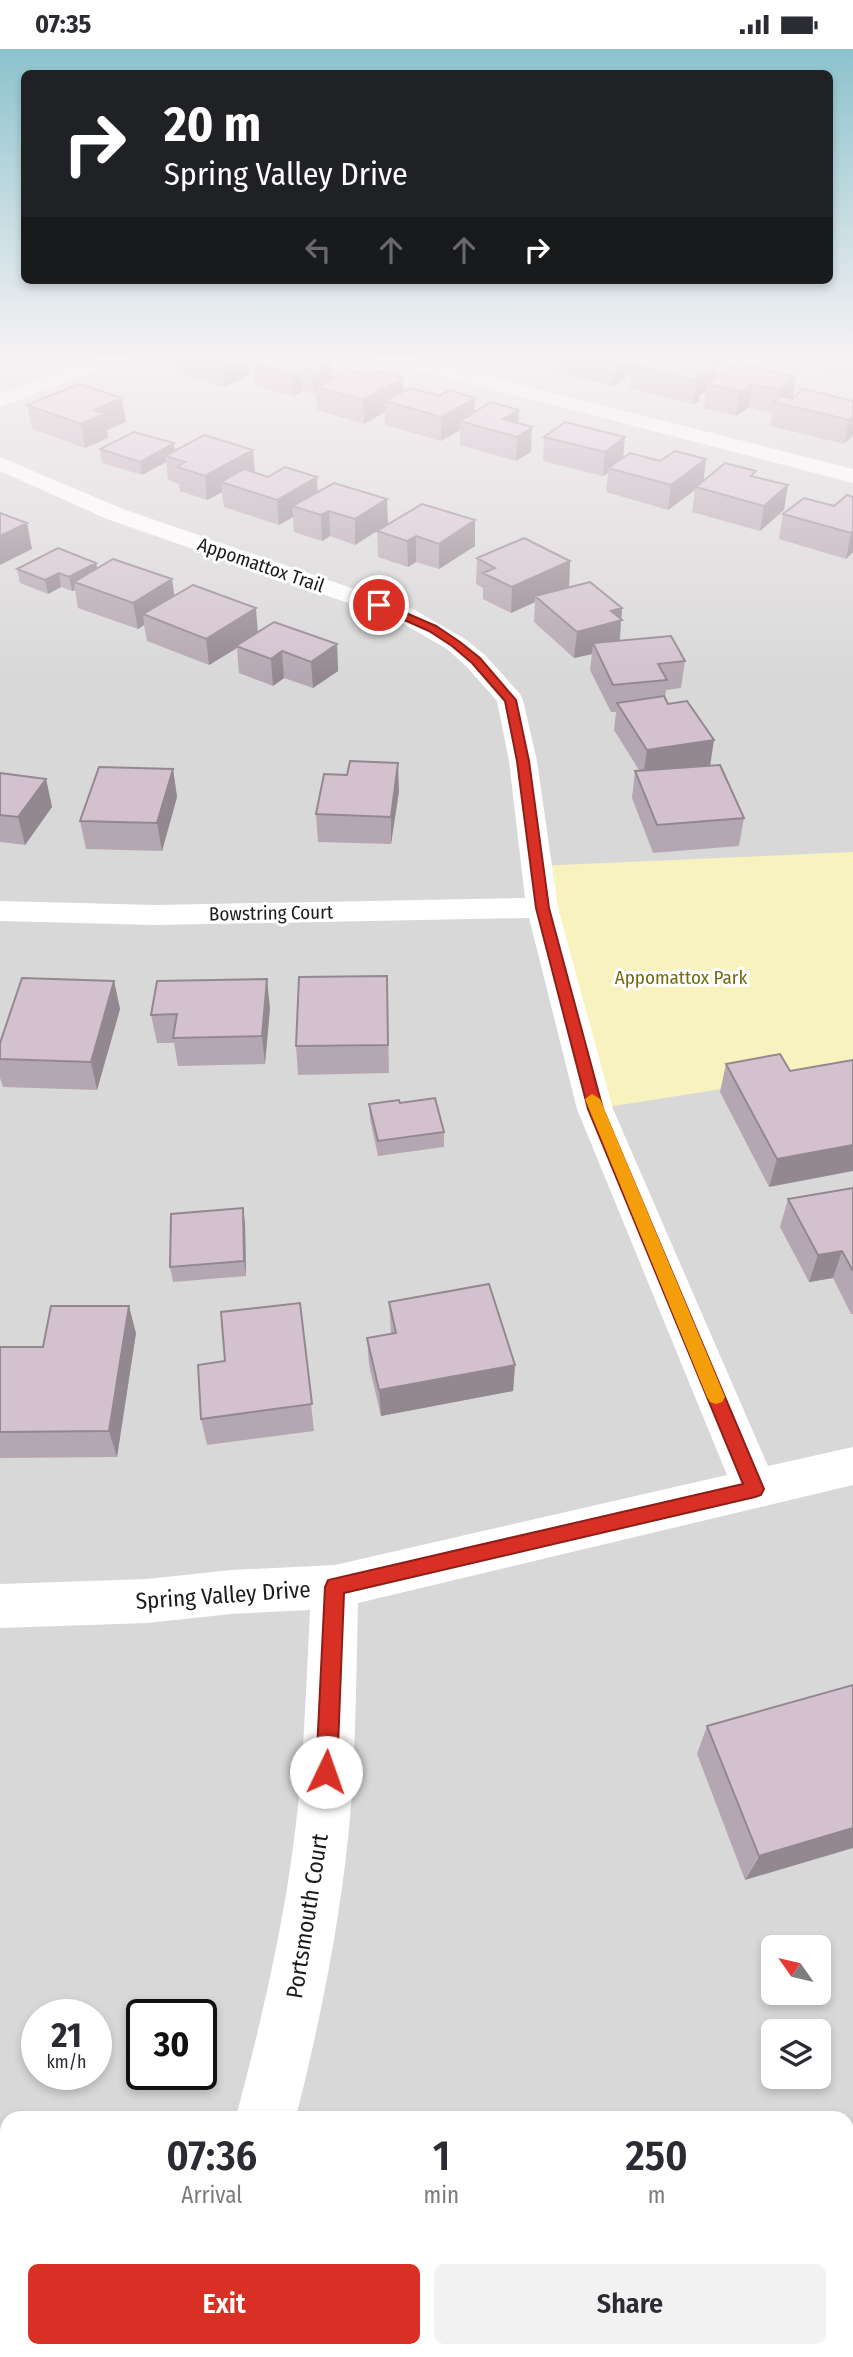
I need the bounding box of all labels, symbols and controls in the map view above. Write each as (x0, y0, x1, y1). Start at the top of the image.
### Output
text: 07:35 (35, 9, 91, 40)
text: 20 m (164, 95, 261, 154)
icon: right (49, 98, 140, 189)
text: Spring Valley Drive (164, 155, 408, 193)
icon: left (299, 231, 337, 269)
icon: ahead (372, 231, 410, 269)
icon: ahead (445, 231, 483, 269)
icon: right (518, 231, 556, 269)
street label: Appomattox Trail (195, 533, 327, 597)
pin (349, 575, 409, 635)
icon: arrive (360, 586, 398, 624)
street label: Bowstring Court (209, 900, 334, 926)
park label: Appomattox Park (615, 966, 747, 989)
street label: Spring Valley Drive (135, 1575, 311, 1615)
position arrow (289, 1735, 363, 1809)
street label: Portsmouth Court (280, 1831, 334, 2000)
north arrow (761, 1935, 831, 2005)
map controls (761, 1935, 831, 2089)
speed limit sign: 30 (126, 1999, 217, 2090)
text: 21 (51, 2014, 82, 2056)
button: layers (761, 2019, 831, 2089)
text: km/h (46, 2051, 87, 2073)
text: 07:36 (166, 2131, 257, 2181)
text: 1 (433, 2131, 450, 2181)
text: 250 (625, 2131, 688, 2181)
text: Arrival (181, 2181, 242, 2209)
text: min (424, 2181, 459, 2209)
text: m (648, 2181, 665, 2209)
button: Exit (28, 2264, 420, 2344)
button: Share (434, 2264, 826, 2344)

